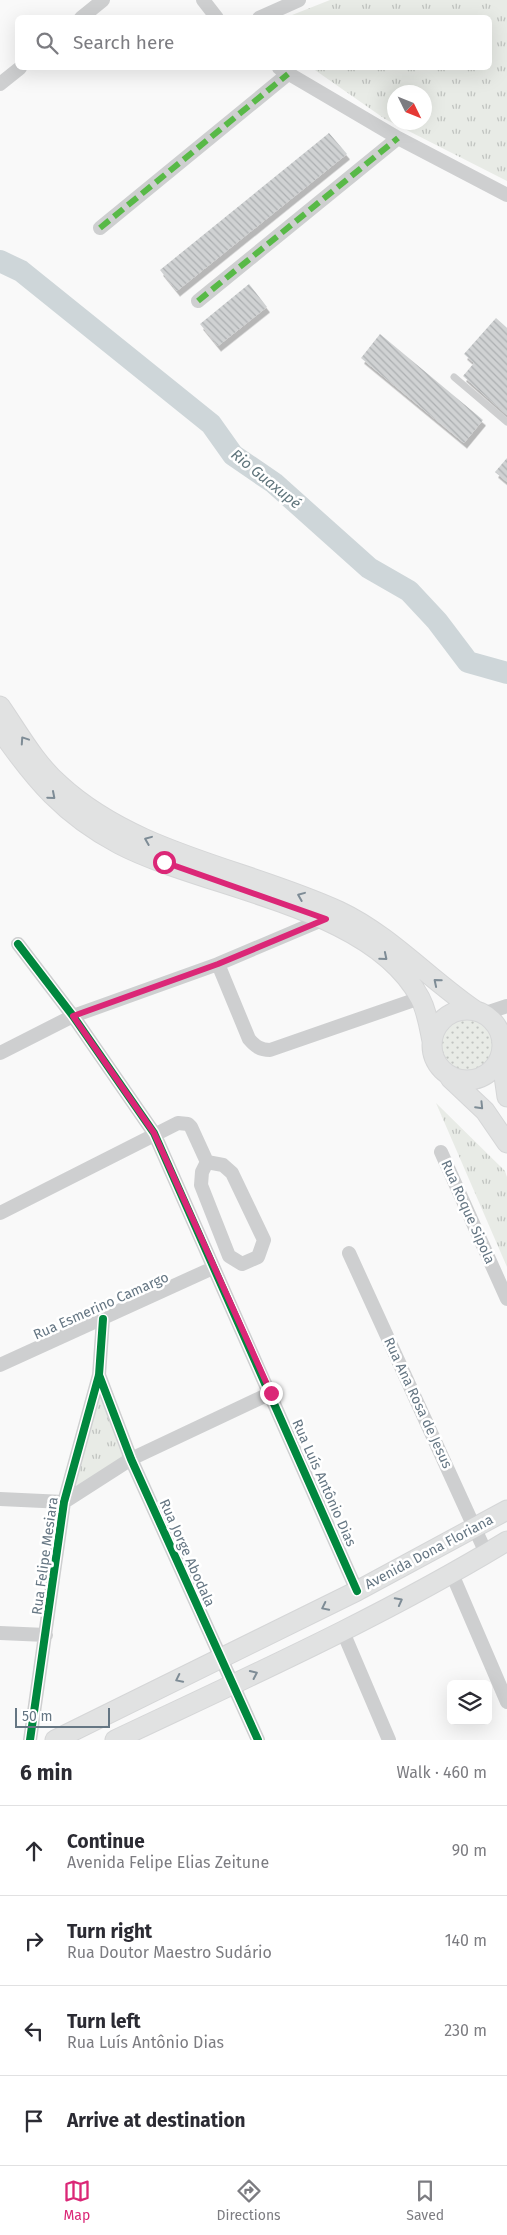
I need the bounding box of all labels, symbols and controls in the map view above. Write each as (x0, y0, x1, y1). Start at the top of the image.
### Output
search box (15, 15, 492, 70)
icon: search (33, 29, 61, 57)
text: Search here (73, 31, 174, 54)
north arrow (387, 85, 432, 130)
water label: Rio Guaxupé (228, 445, 305, 513)
one-way arrow (20, 737, 30, 746)
one-way arrow (46, 790, 55, 799)
one-way arrow (144, 836, 153, 847)
route start (153, 851, 176, 874)
one-way arrow (297, 892, 306, 902)
one-way arrow (378, 951, 387, 960)
one-way arrow (434, 980, 443, 988)
one-way arrow (474, 1100, 483, 1109)
street label: Rua Roque Sipola (437, 1157, 499, 1267)
street label: Rua Esmerino Camargo (31, 1268, 171, 1344)
street label: Rua Ana Rosa de Jesus (380, 1335, 456, 1472)
route end (260, 1382, 283, 1405)
street label: Rua Luís Antônio Dias (288, 1417, 360, 1550)
street label: Rua Felipe Mesiara (28, 1496, 62, 1616)
street label: Rua Jorge Abodala (156, 1497, 218, 1609)
street label: Avenida Dona Floriana (362, 1511, 496, 1593)
one-way arrow (394, 1597, 403, 1607)
one-way arrow (321, 1601, 330, 1611)
one-way arrow (249, 1670, 258, 1680)
one-way arrow (175, 1673, 184, 1683)
map controls (447, 1680, 492, 1725)
button: layers (447, 1680, 492, 1725)
scale bar (15, 1705, 110, 1728)
text: 50 m (22, 1708, 53, 1725)
text: 6 min (20, 1760, 73, 1786)
text: Walk · 460 m (397, 1763, 487, 1782)
text: Continue (67, 1830, 145, 1853)
icon: ahead (20, 1837, 48, 1865)
text: 90 m (452, 1841, 487, 1860)
text: Avenida Felipe Elias Zeitune (67, 1853, 269, 1872)
text: Turn right (67, 1920, 152, 1943)
icon: right (20, 1927, 48, 1955)
text: 140 m (445, 1931, 487, 1950)
text: Rua Doutor Maestro Sudário (67, 1943, 272, 1962)
text: Turn left (67, 2010, 141, 2033)
icon: left (20, 2017, 48, 2045)
text: 230 m (444, 2021, 487, 2040)
text: Rua Luís Antônio Dias (67, 2033, 224, 2052)
icon: arrive (20, 2107, 48, 2135)
text: Arrive at destination (67, 2109, 246, 2132)
tab: Map (63, 2177, 91, 2224)
tab: Directions (216, 2177, 281, 2224)
tab: Saved (406, 2177, 444, 2224)

